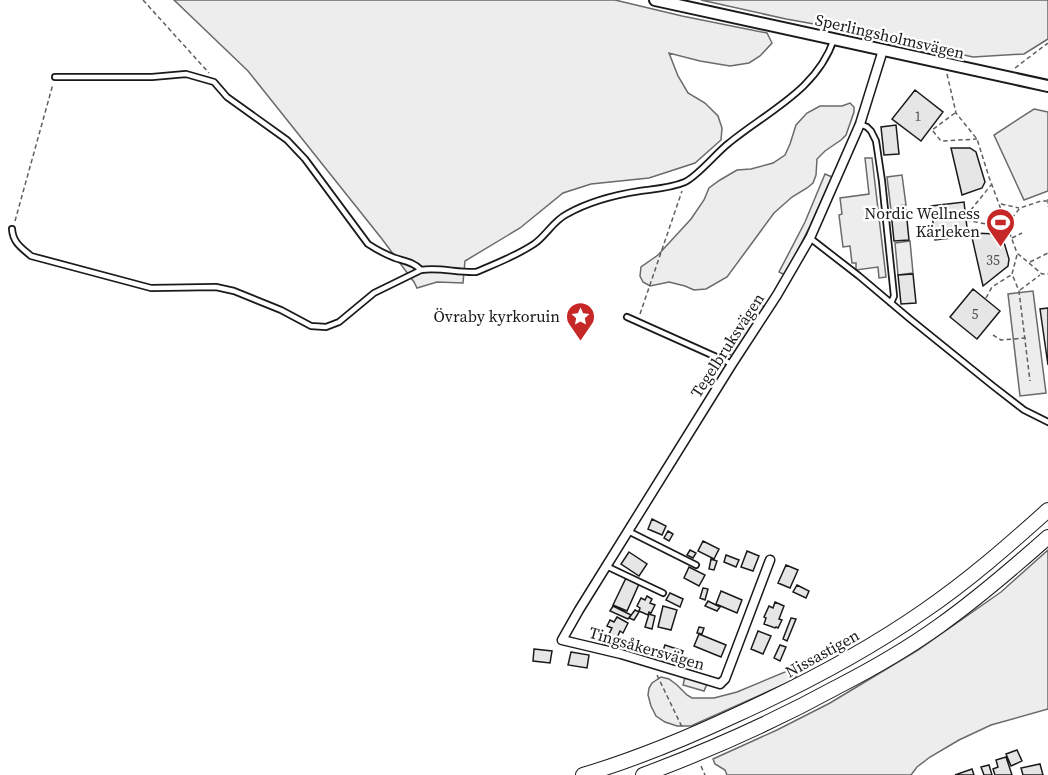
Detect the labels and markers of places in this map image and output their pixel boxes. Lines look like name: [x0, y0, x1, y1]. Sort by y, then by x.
place label: Nordic Wellness Kärleken: [865, 202, 980, 242]
sports icon: Nordic Wellness Kärleken: [985, 206, 1017, 248]
place icon: Övraby kyrkoruin: [565, 300, 597, 342]
place label: Övraby kyrkoruin: [434, 305, 560, 327]

